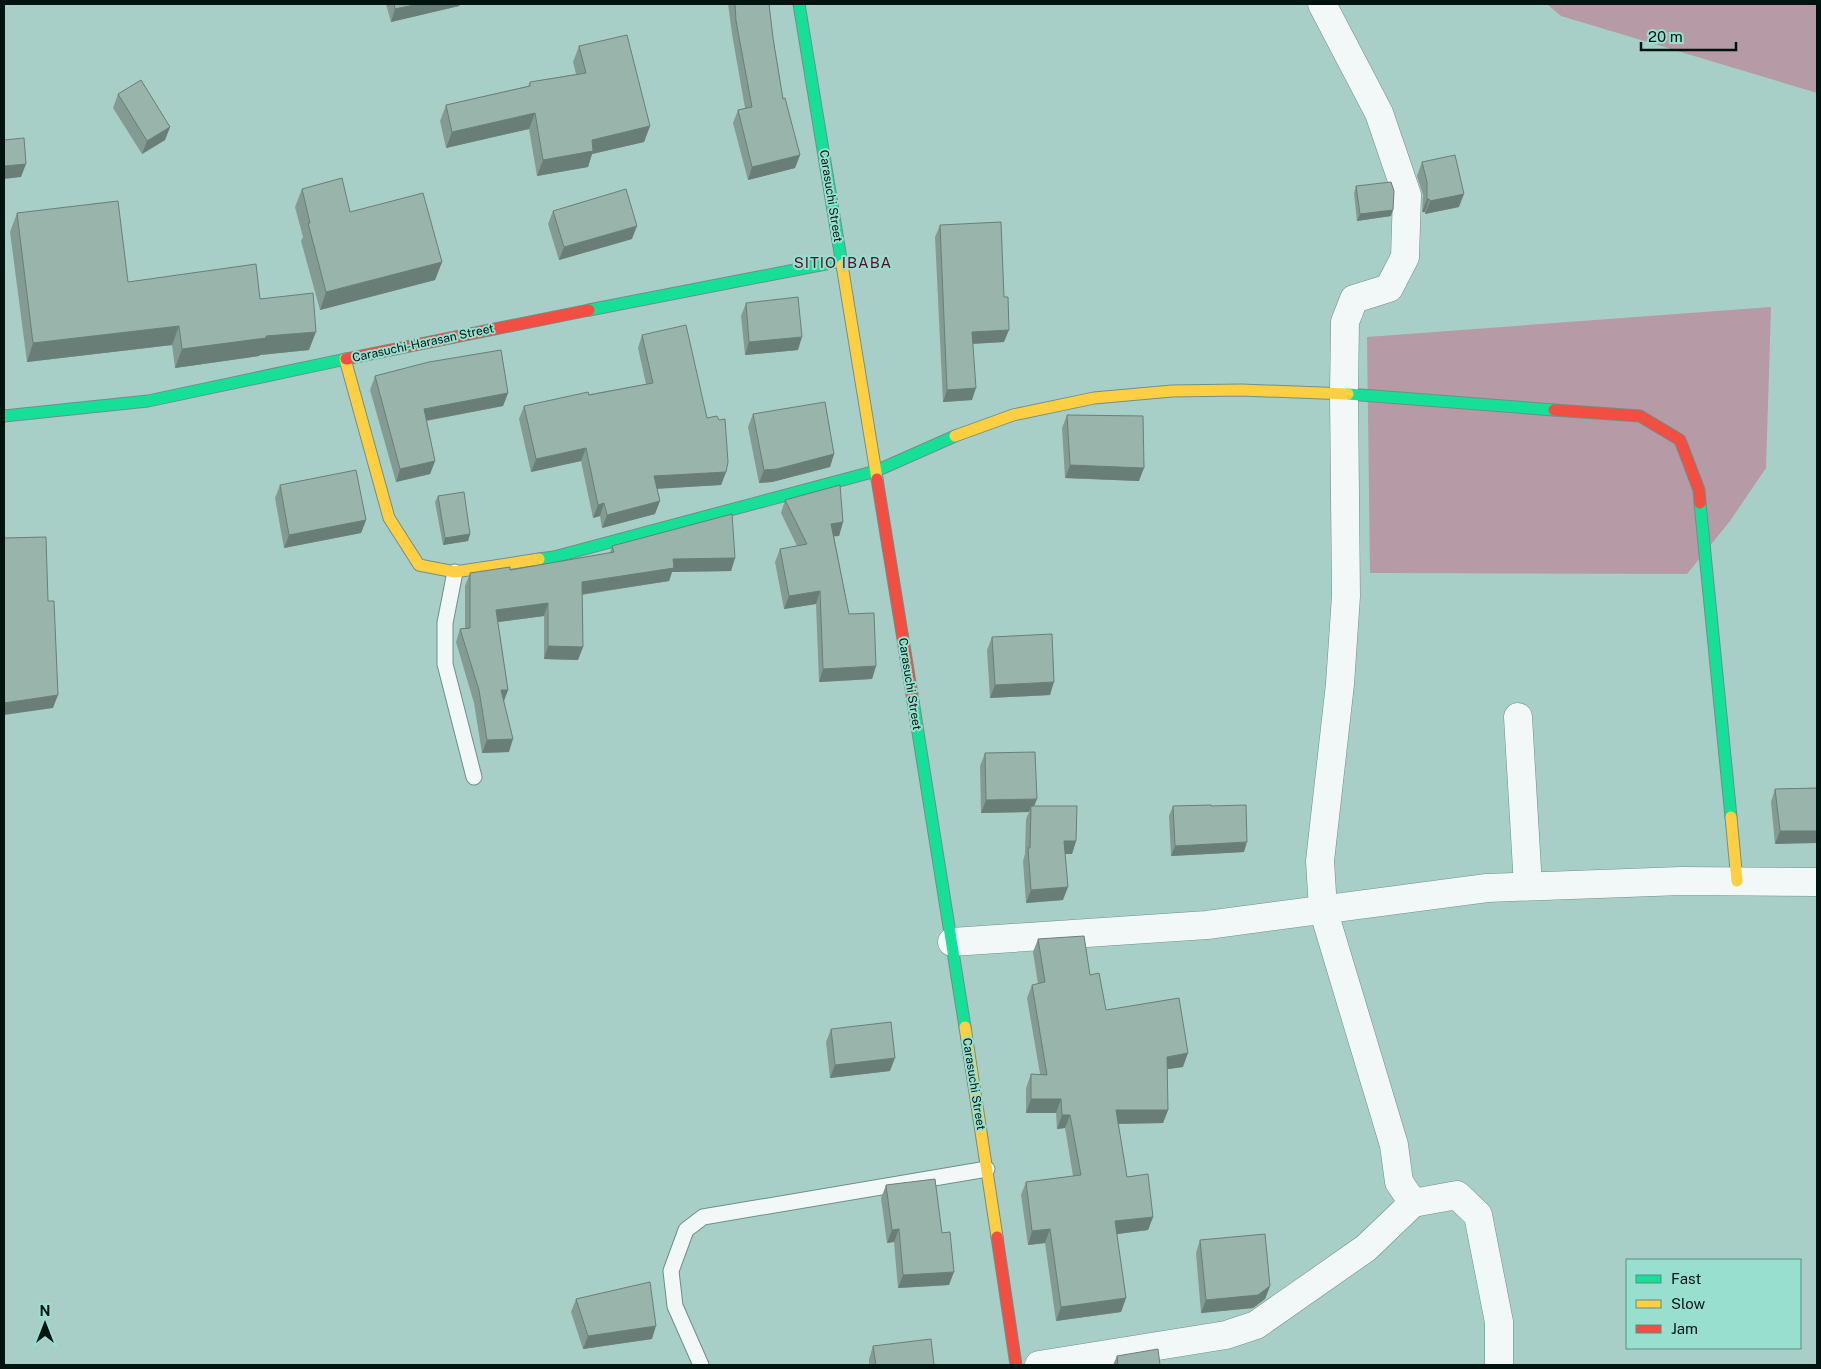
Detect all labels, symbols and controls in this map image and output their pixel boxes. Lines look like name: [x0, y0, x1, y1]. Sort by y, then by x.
scale bar: [1641, 20, 1736, 52]
text: 20 m: [1648, 28, 1683, 45]
street label: Carasuchi Street: [817, 149, 845, 243]
district label: SITIO IBABA: [794, 254, 892, 271]
street label: Carasuchi-Harasan Street: [351, 321, 495, 365]
street label: Carasuchi Street: [896, 637, 924, 731]
street label: Carasuchi Street: [960, 1037, 988, 1131]
legend: [1626, 1259, 1801, 1349]
text: Fast: [1671, 1270, 1701, 1287]
text: Slow: [1671, 1295, 1706, 1312]
north arrow: [20, 1299, 70, 1349]
text: N: [40, 1303, 50, 1319]
text: Jam: [1671, 1320, 1698, 1337]

